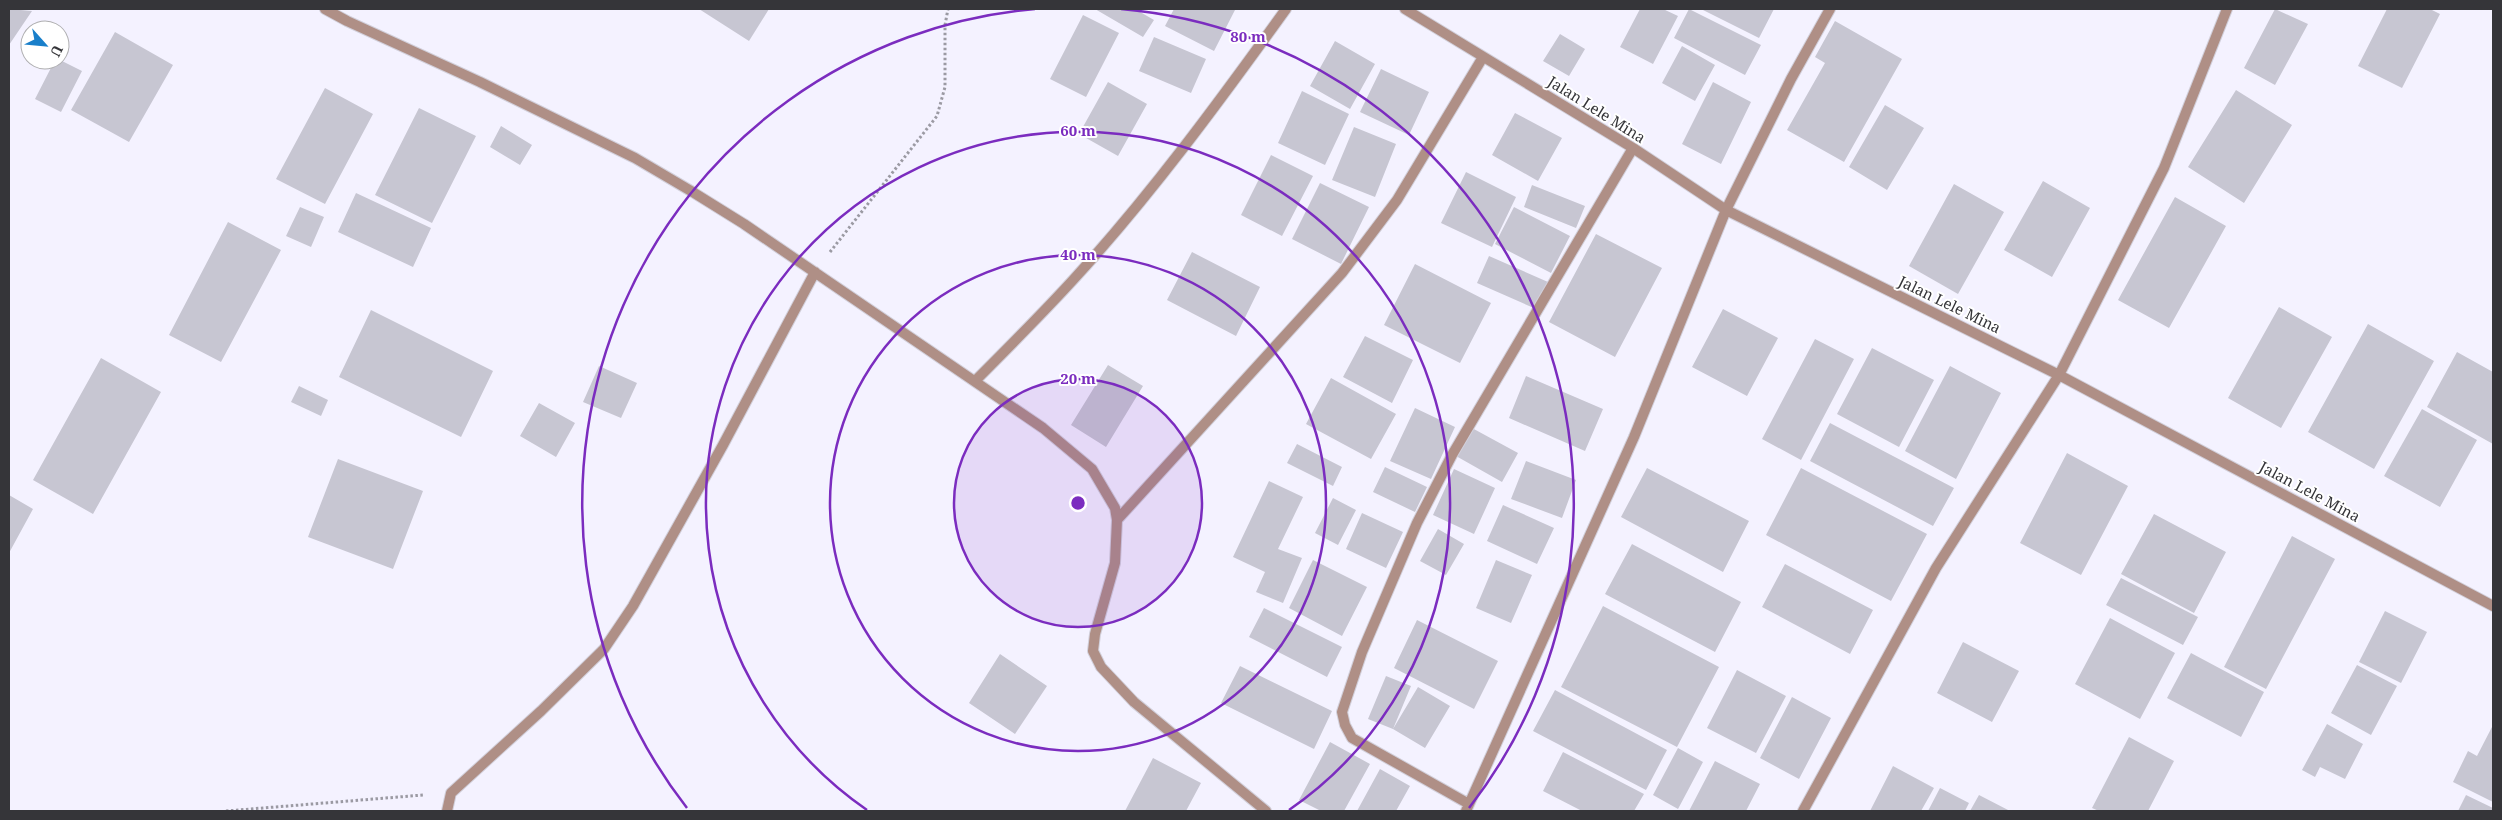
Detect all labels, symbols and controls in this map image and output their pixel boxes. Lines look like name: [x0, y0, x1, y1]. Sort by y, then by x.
north arrow: [20, 20, 70, 70]
text: 80 m: [1230, 26, 1266, 46]
text: U: [46, 42, 68, 61]
street label: Jalan Lele Mina: [1544, 70, 1650, 147]
text: 60 m: [1060, 120, 1096, 140]
text: 40 m: [1060, 244, 1096, 264]
street label: Jalan Lele Mina: [1895, 270, 2004, 337]
text: 20 m: [1060, 368, 1096, 388]
street label: Jalan Lele Mina: [2255, 456, 2364, 526]
centre of rings: [1069, 494, 1087, 512]

